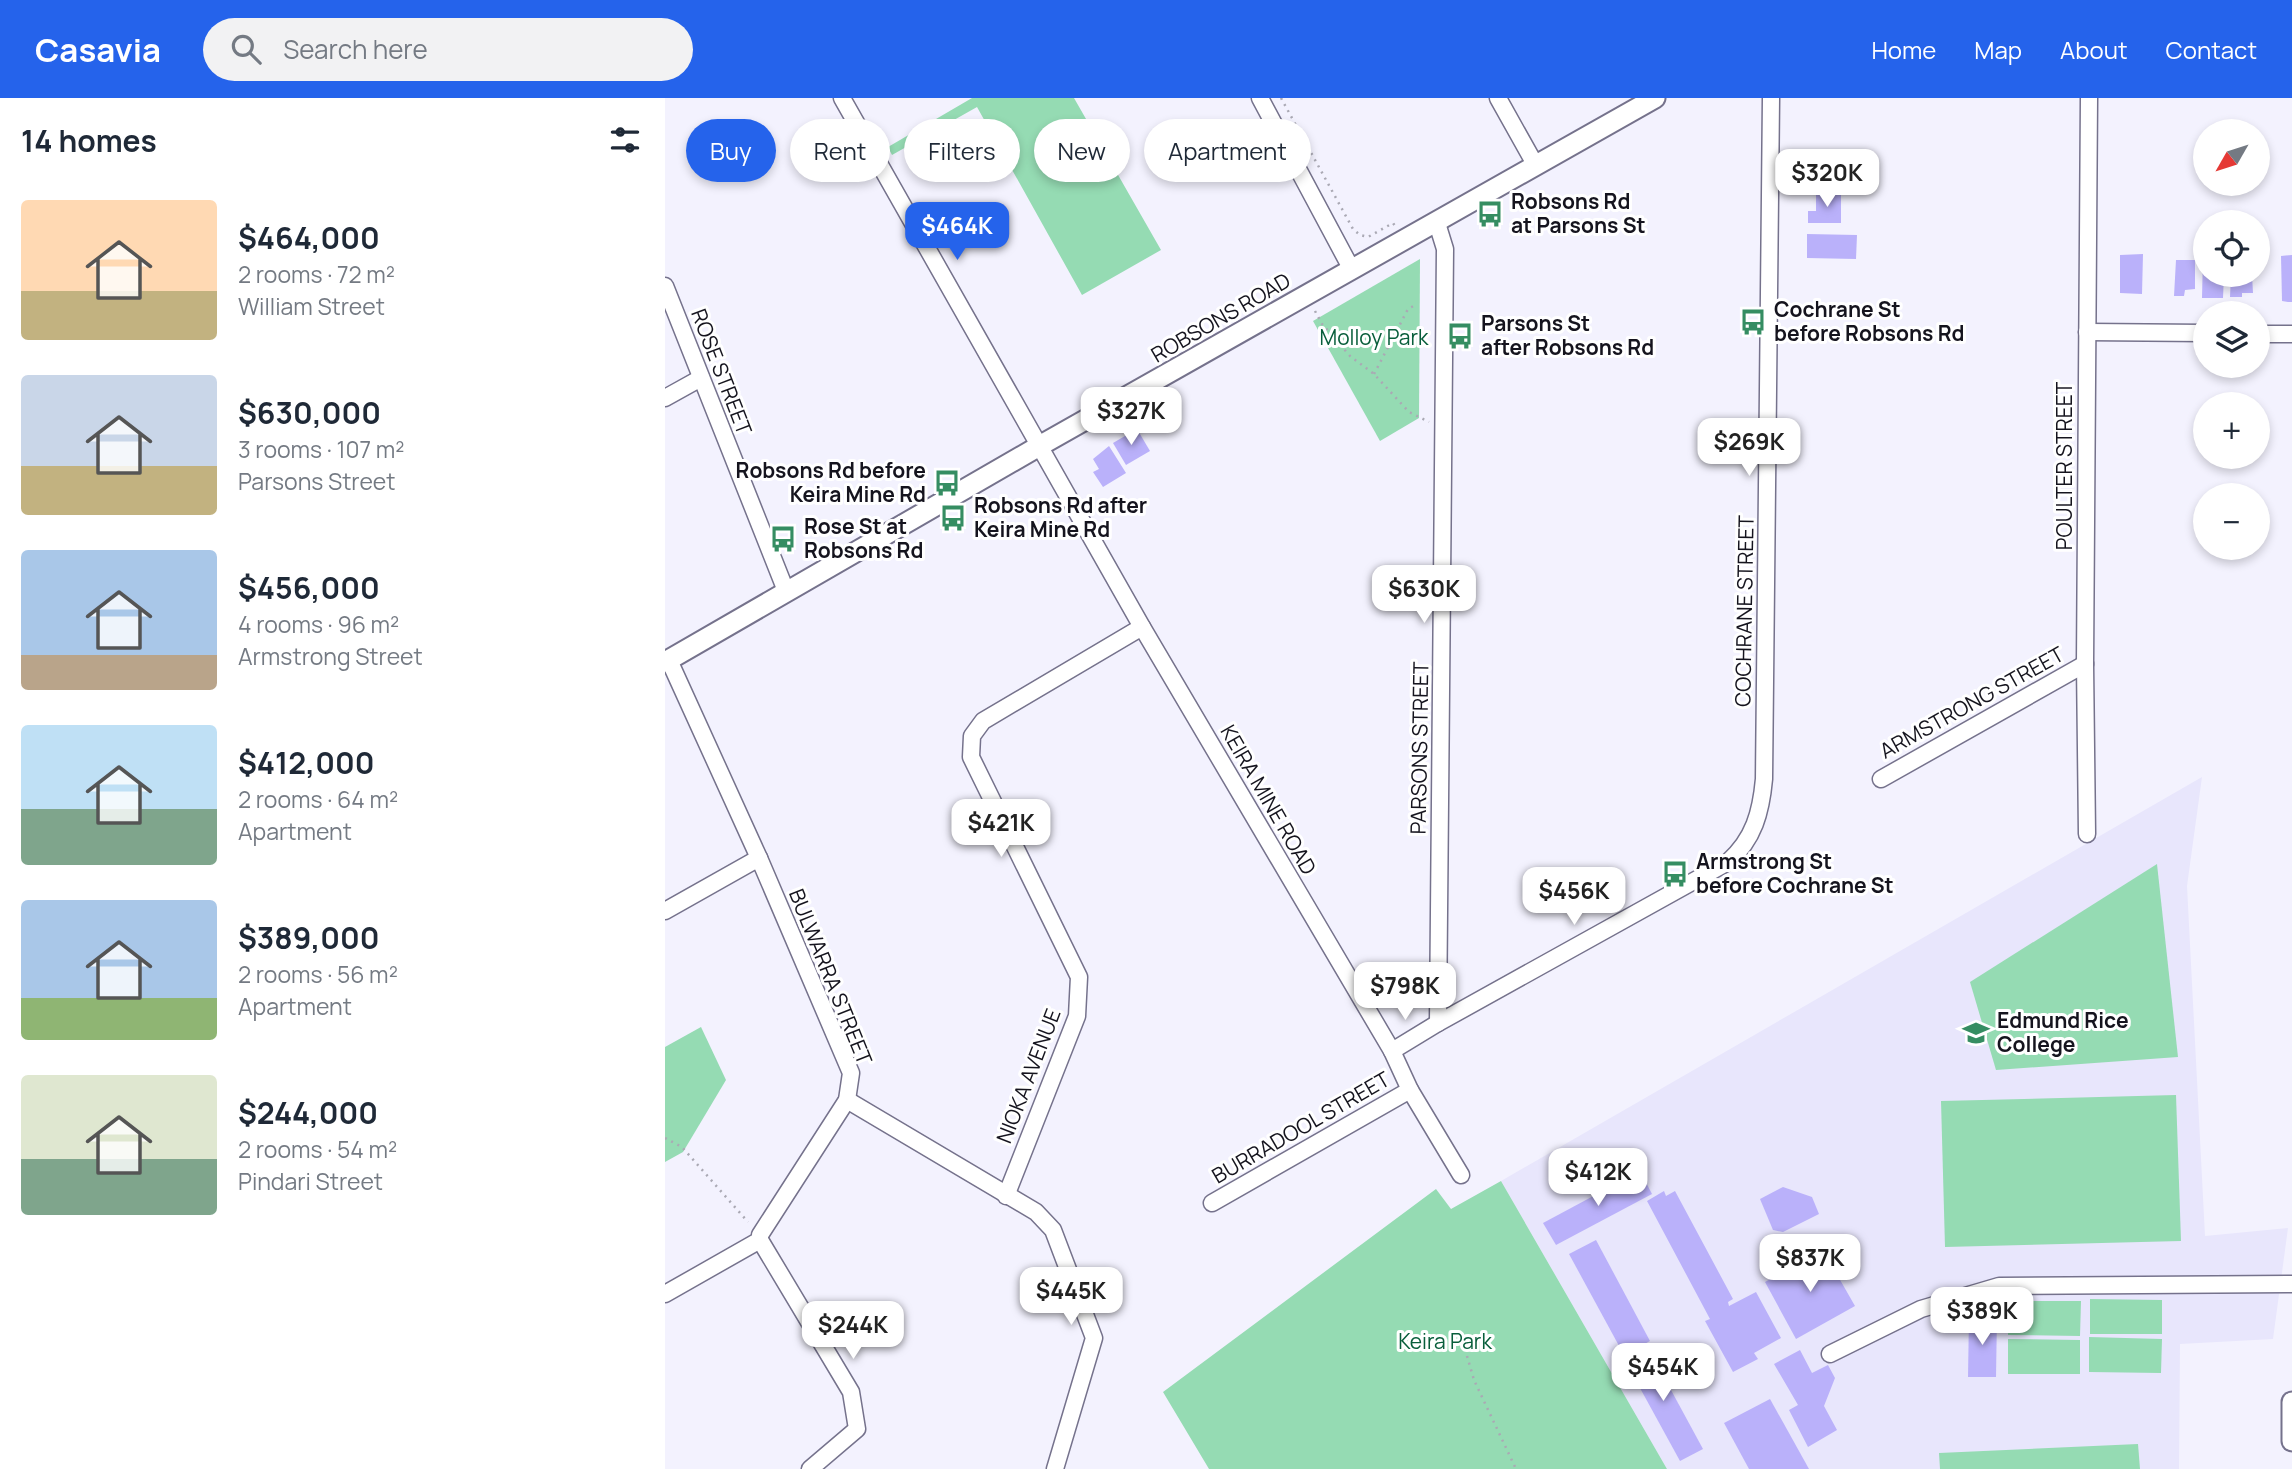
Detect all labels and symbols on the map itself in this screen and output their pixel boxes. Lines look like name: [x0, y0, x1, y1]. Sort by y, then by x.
north arrow: [2193, 119, 2270, 196]
pin: $320K: [1778, 150, 1876, 209]
place label: Robsons Rd at Parsons St: [1511, 187, 1646, 239]
bus stop icon: Robsons Rd at Parsons St: [1475, 199, 1505, 229]
pin: $464K: [908, 202, 1006, 262]
street label: ROBSONS ROAD: [1146, 266, 1295, 368]
place label: Cochrane St before Robsons Rd: [1774, 295, 1964, 347]
street label: ROSE STREET: [685, 305, 759, 439]
bus stop icon: Cochrane St before Robsons Rd: [1738, 307, 1768, 337]
place label: Parsons St after Robsons Rd: [1481, 309, 1654, 361]
bus stop icon: Parsons St after Robsons Rd: [1445, 321, 1475, 351]
park label: Molloy Park: [1319, 323, 1429, 351]
street label: POULTER STREET: [2050, 381, 2078, 550]
pin: $327K: [1082, 388, 1180, 447]
pin: $269K: [1700, 418, 1798, 478]
place label: Robsons Rd before Keira Mine Rd: [736, 456, 926, 508]
bus stop icon: Robsons Rd before Keira Mine Rd: [932, 468, 962, 498]
place label: Robsons Rd after Keira Mine Rd: [974, 491, 1147, 543]
bus stop icon: Robsons Rd after Keira Mine Rd: [938, 503, 968, 533]
place label: Rose St at Robsons Rd: [804, 512, 923, 564]
street label: COCHRANE STREET: [1728, 514, 1760, 707]
bus stop icon: Rose St at Robsons Rd: [768, 524, 798, 554]
pin: $630K: [1375, 566, 1473, 625]
street label: ARMSTRONG STREET: [1874, 640, 2069, 764]
street label: PARSONS STREET: [1403, 661, 1435, 835]
street label: KEIRA MINE ROAD: [1215, 719, 1323, 880]
pin: $421K: [952, 800, 1050, 859]
place label: Armstrong St before Cochrane St: [1696, 847, 1894, 899]
bus stop icon: Armstrong St before Cochrane St: [1660, 859, 1690, 889]
pin: $456K: [1525, 868, 1623, 927]
street label: BULWARRA STREET: [783, 885, 879, 1069]
pin: $798K: [1356, 962, 1454, 1022]
street label: NIOKA AVENUE: [990, 1004, 1067, 1147]
place label: Edmund Rice College: [1997, 1006, 2129, 1058]
school or university icon: Edmund Rice College: [1961, 1018, 1991, 1048]
street label: BURRADOOL STREET: [1206, 1065, 1395, 1189]
pin: $412K: [1549, 1148, 1647, 1208]
pin: $837K: [1761, 1234, 1859, 1294]
pin: $445K: [1022, 1268, 1120, 1327]
pin: $389K: [1933, 1288, 2031, 1347]
pin: $244K: [804, 1302, 902, 1361]
park label: Keira Park: [1398, 1327, 1492, 1355]
pin: $454K: [1614, 1344, 1712, 1403]

